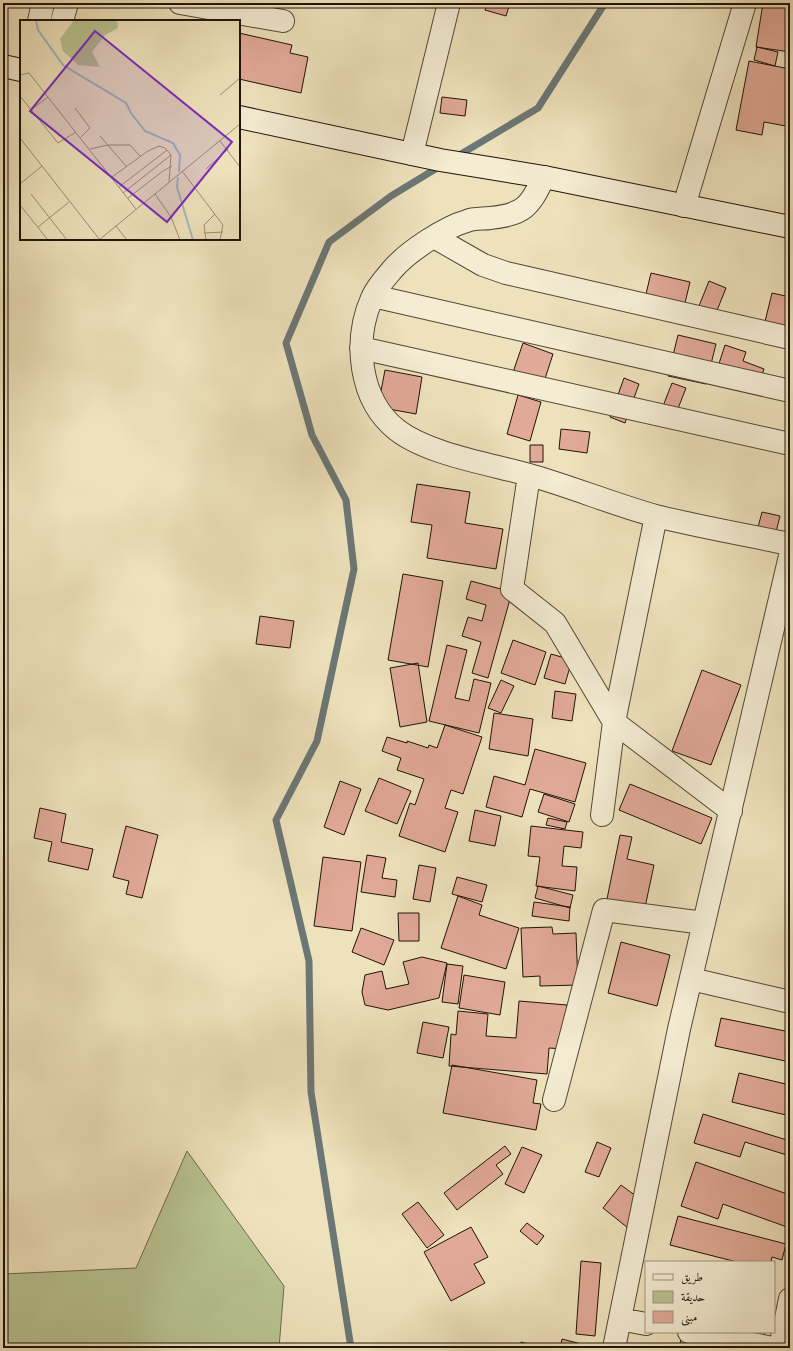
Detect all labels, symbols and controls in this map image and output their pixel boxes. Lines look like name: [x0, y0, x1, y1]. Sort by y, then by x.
inset map: [20, 20, 240, 240]
legend: [645, 1261, 775, 1333]
text: طريق: [681, 1270, 703, 1285]
text: حديقة: [681, 1290, 705, 1305]
text: مبنى: [681, 1310, 697, 1326]

